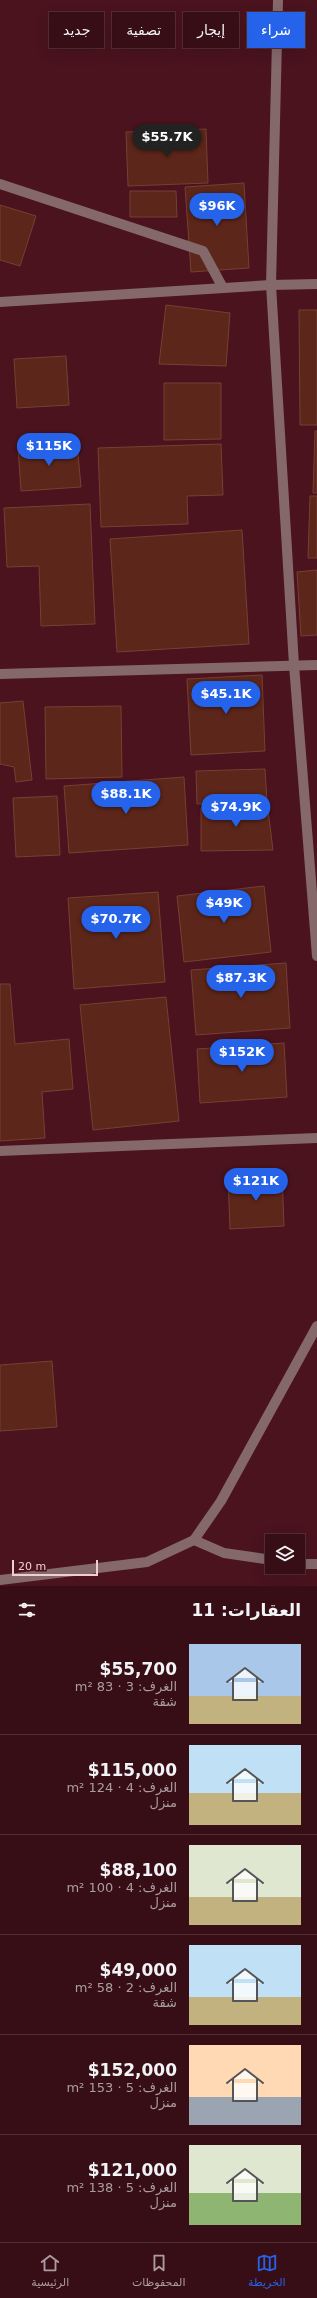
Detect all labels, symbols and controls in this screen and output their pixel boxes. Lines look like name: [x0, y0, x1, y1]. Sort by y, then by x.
chip: جديد: [49, 12, 104, 48]
chip: تصفية: [112, 12, 175, 48]
chip: إيجار: [183, 12, 239, 48]
chip: شراء: [247, 12, 305, 48]
pin: $55.7K: [134, 124, 200, 158]
text: $55.7K: [141, 129, 193, 144]
pin: $96K: [193, 193, 241, 227]
text: $96K: [198, 198, 236, 213]
pin: $115K: [21, 433, 77, 467]
text: $115K: [26, 438, 72, 453]
pin: $45.1K: [193, 681, 259, 715]
text: $45.1K: [200, 686, 252, 701]
pin: $88.1K: [93, 781, 159, 815]
text: $88.1K: [100, 786, 152, 801]
pin: $74.9K: [203, 794, 269, 828]
text: $74.9K: [210, 799, 262, 814]
pin: $49K: [200, 890, 248, 924]
text: $49K: [205, 895, 243, 910]
pin: $70.7K: [83, 906, 149, 940]
text: $70.7K: [90, 911, 142, 926]
pin: $87.3K: [208, 965, 274, 999]
text: $87.3K: [215, 970, 267, 985]
pin: $152K: [214, 1039, 270, 1073]
text: $152K: [219, 1044, 265, 1059]
pin: $121K: [228, 1168, 284, 1202]
text: $121K: [233, 1173, 279, 1188]
map controls: [265, 1534, 305, 1574]
button: layers: [265, 1534, 305, 1574]
scale bar: [12, 1558, 98, 1577]
text: 20 m: [18, 1560, 46, 1573]
icon: filters: [16, 1599, 38, 1621]
text: العقارات: 11: [191, 1600, 301, 1620]
text: $55,700: [100, 1659, 177, 1679]
icon: home: [221, 1660, 269, 1708]
text: الغرف: 3 · 83 m²: [75, 1679, 177, 1694]
text: شقة: [153, 1694, 177, 1709]
text: $115,000: [88, 1760, 177, 1780]
icon: home: [221, 1761, 269, 1809]
text: الغرف: 4 · 124 m²: [66, 1780, 177, 1795]
text: منزل: [149, 1795, 177, 1810]
text: $88,100: [100, 1860, 177, 1880]
icon: home: [221, 1861, 269, 1909]
text: الغرف: 4 · 100 m²: [66, 1880, 177, 1895]
text: منزل: [149, 1895, 177, 1910]
text: $49,000: [100, 1960, 177, 1980]
icon: home: [221, 1961, 269, 2009]
text: الغرف: 2 · 58 m²: [75, 1980, 177, 1995]
text: شقة: [153, 1995, 177, 2010]
text: $152,000: [88, 2060, 177, 2080]
icon: home: [221, 2061, 269, 2109]
text: الغرف: 5 · 153 m²: [66, 2080, 177, 2095]
text: منزل: [149, 2095, 177, 2110]
text: $121,000: [88, 2160, 177, 2180]
icon: home: [221, 2161, 269, 2209]
text: الغرف: 5 · 138 m²: [66, 2180, 177, 2195]
text: منزل: [149, 2195, 177, 2210]
tab: الرئيسية: [31, 2252, 69, 2289]
tab: المحفوظات: [132, 2252, 185, 2289]
tab: الخريطة: [248, 2252, 286, 2289]

